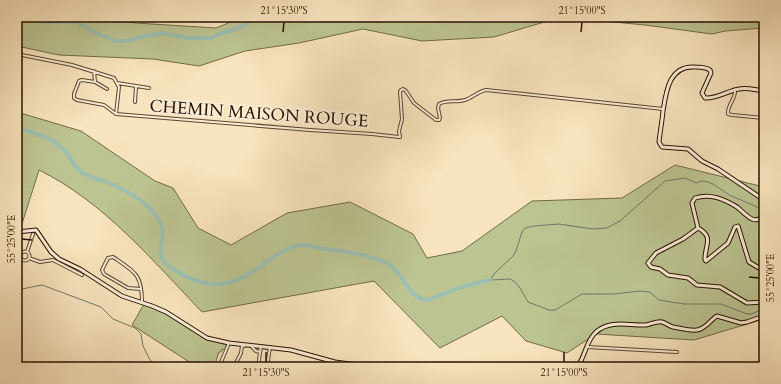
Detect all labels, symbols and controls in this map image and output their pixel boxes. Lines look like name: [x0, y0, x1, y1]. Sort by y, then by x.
text: 21°15'30"S: [260, 4, 308, 18]
text: 21°15'00"S: [558, 4, 606, 18]
street label: CHEMIN MAISON ROUGE: [149, 94, 369, 133]
text: 55°25'00"E: [5, 215, 19, 263]
text: 55°25'00"E: [764, 254, 778, 302]
text: 21°15'30"S: [242, 366, 290, 380]
text: 21°15'00"S: [540, 366, 588, 380]

